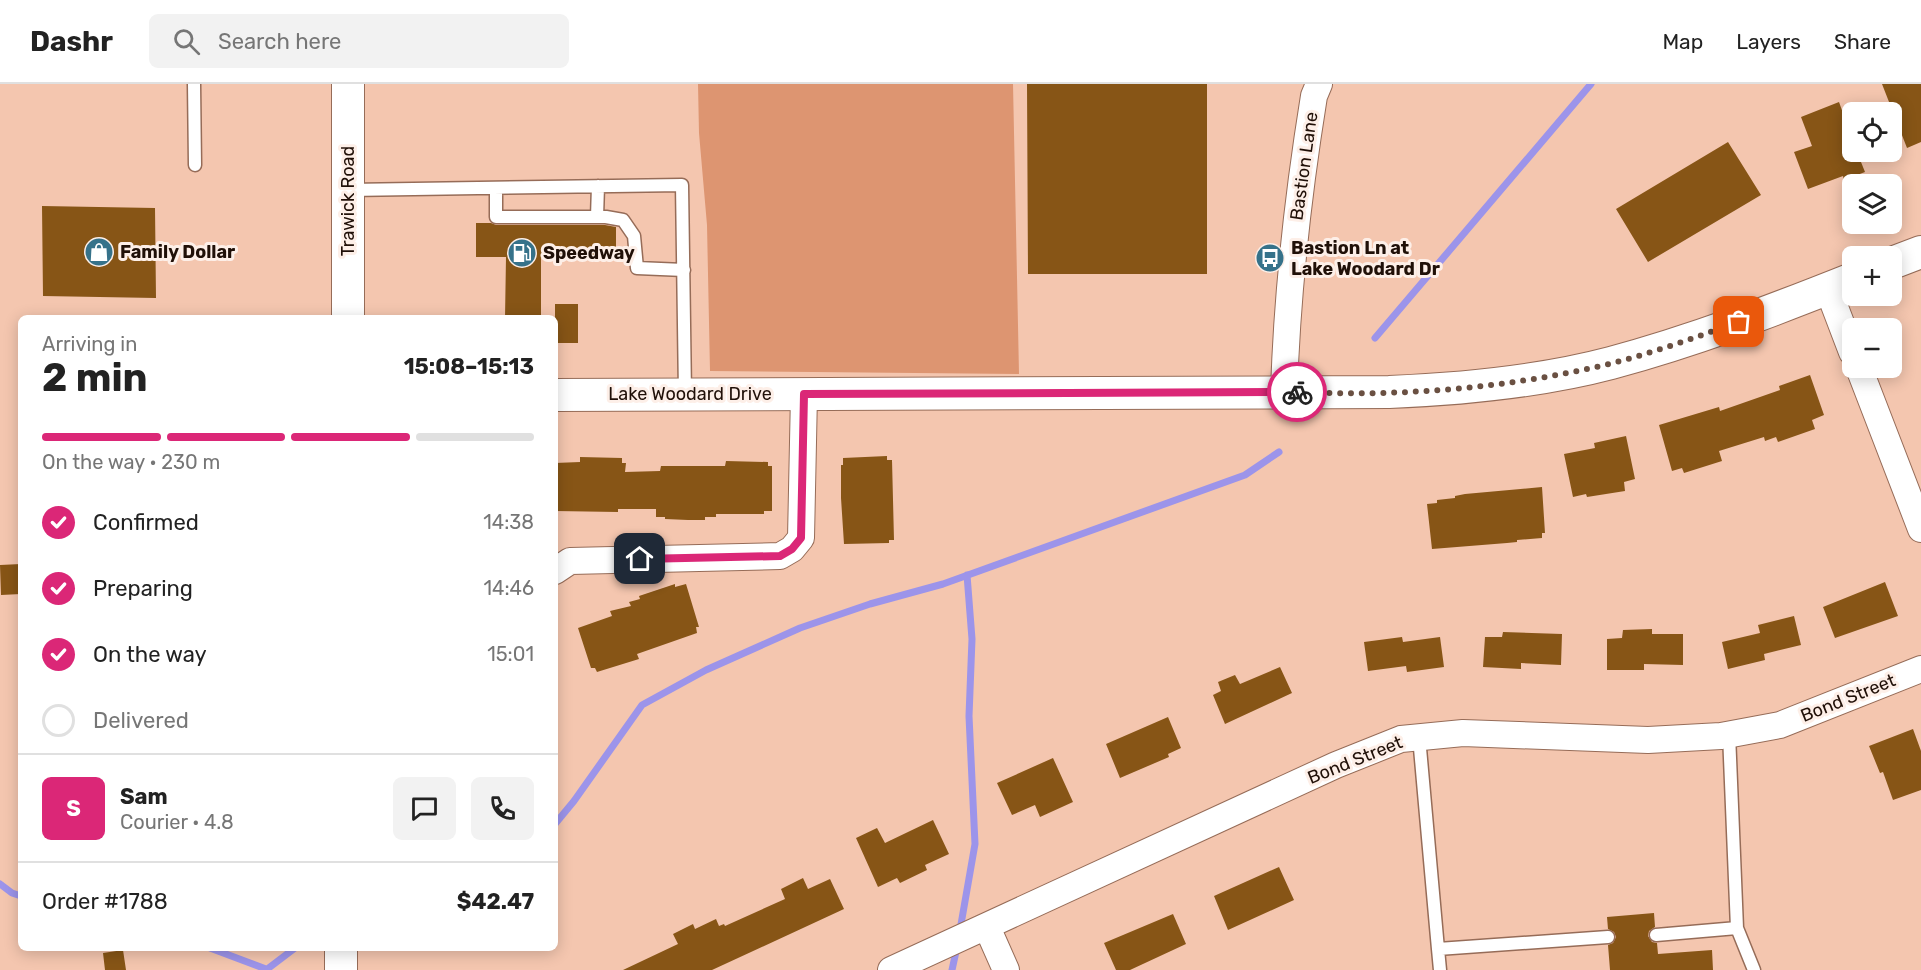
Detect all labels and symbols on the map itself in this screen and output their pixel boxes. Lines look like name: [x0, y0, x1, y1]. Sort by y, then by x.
street label: Bastion Lane: [1286, 110, 1322, 222]
street label: Trawick Road: [337, 146, 359, 256]
shop icon: Family Dollar: [83, 236, 115, 268]
fuel station icon: Speedway: [506, 237, 538, 269]
place label: Bastion Ln at Lake Woodard Dr: [1291, 237, 1440, 280]
place label: Family Dollar: [120, 241, 235, 263]
place label: Speedway: [543, 242, 635, 264]
bus stop icon: Bastion Ln at Lake Woodard Dr: [1254, 242, 1286, 274]
pin: [1713, 296, 1764, 347]
courier: [1267, 362, 1327, 422]
street label: Lake Woodard Drive: [608, 383, 772, 405]
pin: [614, 533, 665, 584]
street label: Bond Street: [1797, 669, 1899, 727]
street label: Bond Street: [1304, 731, 1406, 789]

